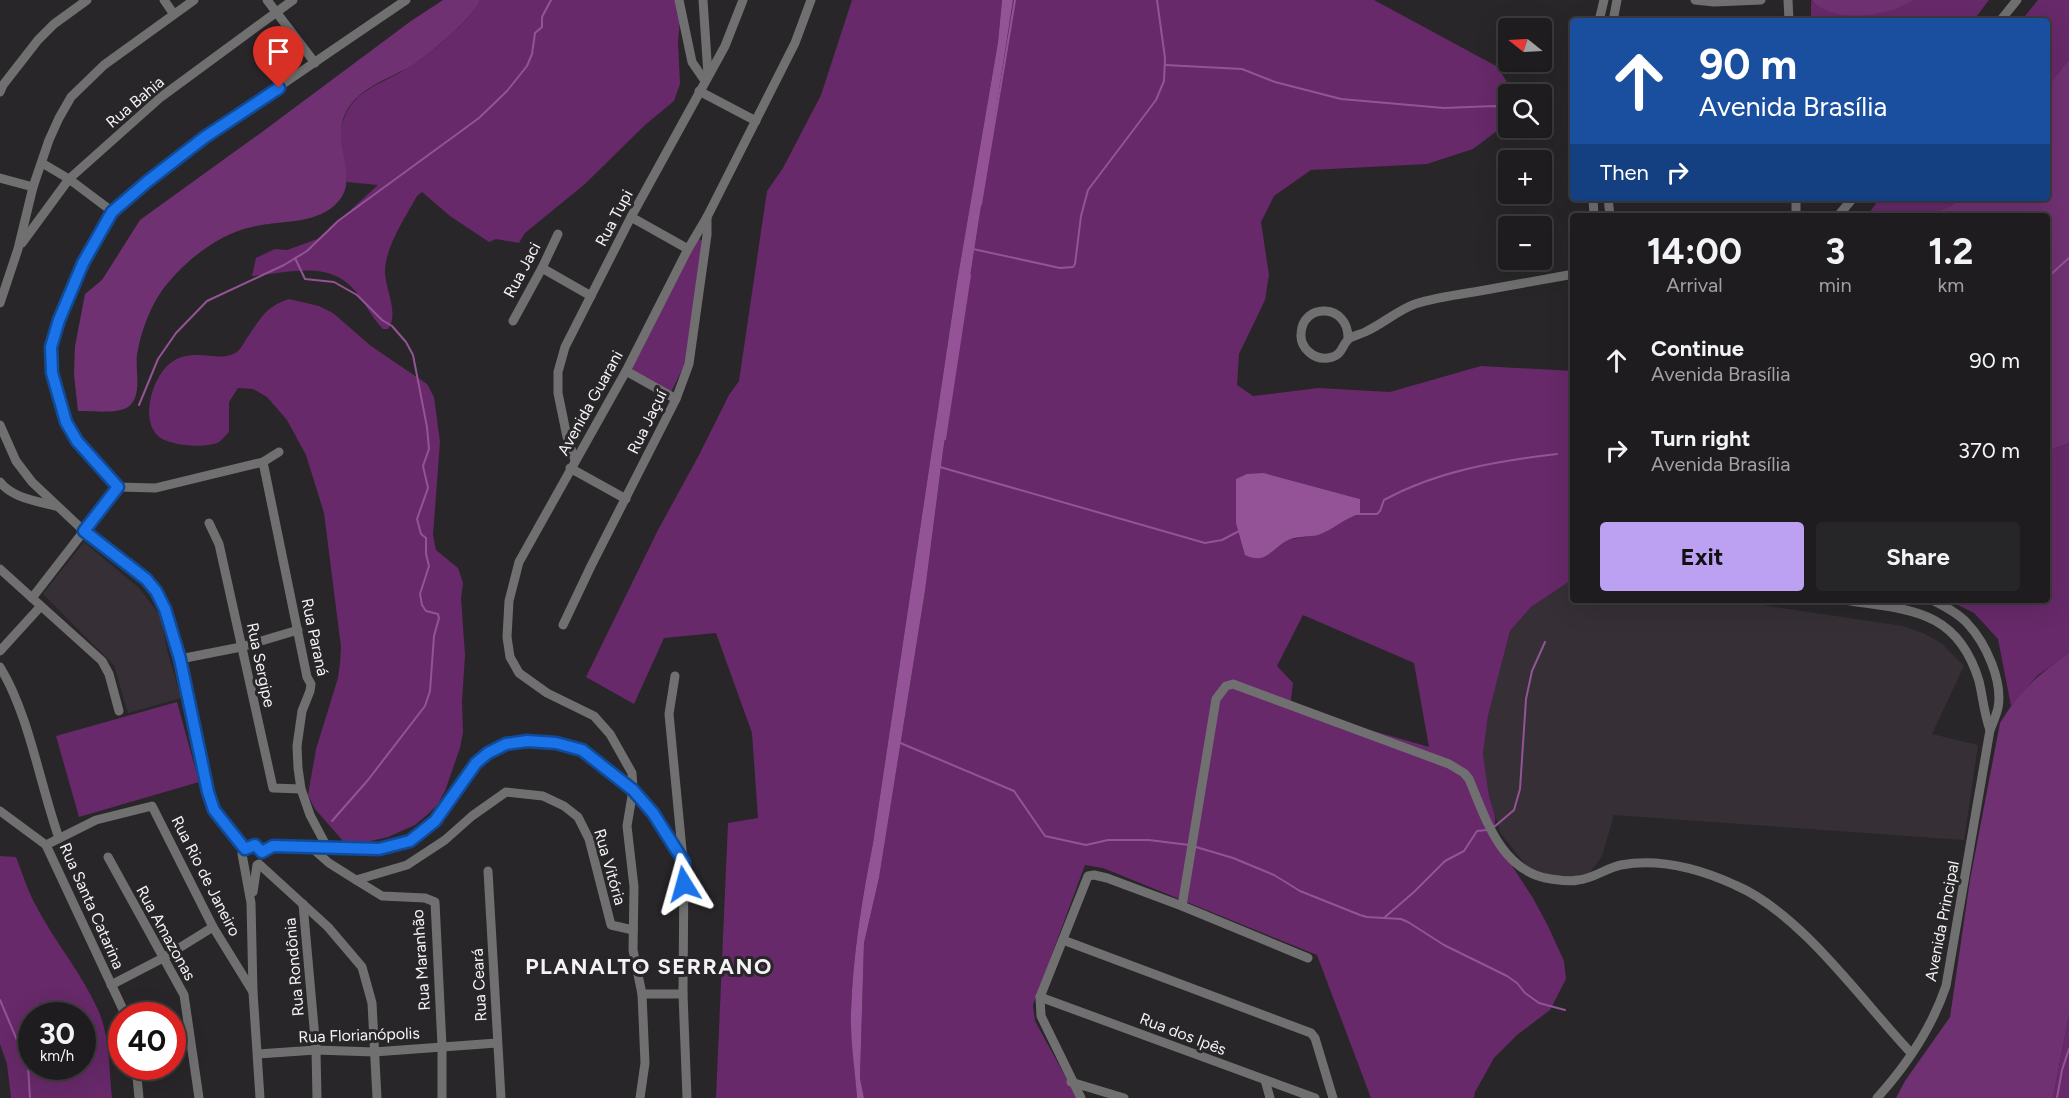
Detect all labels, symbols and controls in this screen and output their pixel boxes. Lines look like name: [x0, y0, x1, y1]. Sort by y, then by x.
north arrow: [1498, 18, 1552, 72]
map controls: [1498, 18, 1552, 270]
pin: [253, 26, 304, 88]
icon: arrive: [262, 35, 295, 68]
text: 90 m: [1699, 39, 1797, 90]
icon: ahead: [1600, 42, 1678, 120]
street label: Rua Bahia: [102, 72, 168, 132]
button: search: [1498, 84, 1552, 138]
text: Avenida Brasília: [1699, 90, 1887, 123]
button: +: [1498, 150, 1552, 204]
icon: right: [1661, 156, 1694, 189]
text: Then: [1600, 159, 1649, 186]
street label: Rua Tupi: [591, 186, 637, 250]
button: −: [1498, 216, 1552, 270]
text: 14:00: [1647, 230, 1742, 273]
text: 3: [1825, 230, 1845, 273]
text: 1.2: [1928, 230, 1973, 273]
street label: Rua Jaci: [500, 239, 544, 301]
text: Arrival: [1666, 273, 1723, 297]
text: min: [1819, 273, 1852, 297]
text: km: [1937, 273, 1964, 297]
text: Continue: [1651, 335, 1744, 362]
icon: ahead: [1600, 344, 1633, 377]
street label: Avenida Guarani: [553, 347, 627, 459]
text: 90 m: [1969, 347, 2020, 374]
text: Avenida Brasília: [1651, 362, 1790, 386]
street label: Rua Jaçuí: [623, 386, 671, 457]
text: Turn right: [1651, 425, 1750, 452]
icon: right: [1600, 434, 1633, 467]
text: 370 m: [1958, 437, 2020, 464]
text: Avenida Brasília: [1651, 452, 1790, 476]
button: Exit: [1600, 522, 1804, 591]
button: Share: [1816, 522, 2020, 591]
street label: Rua Paraná: [297, 596, 333, 678]
street label: Rua Sergipe: [243, 621, 279, 709]
street label: Rua Rio de Janeiro: [167, 813, 245, 939]
street label: Rua Vitória: [590, 827, 630, 907]
street label: Rua Santa Catarina: [56, 840, 128, 972]
position arrow: [652, 852, 716, 916]
street label: Avenida Principal: [1921, 859, 1963, 983]
street label: Rua Amazonas: [132, 882, 200, 984]
street label: Rua Maranhão: [408, 909, 434, 1011]
street label: Rua Rondônia: [280, 917, 308, 1017]
street label: Rua Ceará: [468, 948, 490, 1022]
district label: PLANALTO SERRANO: [525, 953, 773, 980]
speed limit sign: 40: [108, 1002, 186, 1080]
street label: Rua dos Ipês: [1137, 1009, 1229, 1059]
text: 30: [39, 1015, 75, 1052]
street label: Rua Florianópolis: [298, 1023, 420, 1047]
text: km/h: [40, 1047, 74, 1065]

